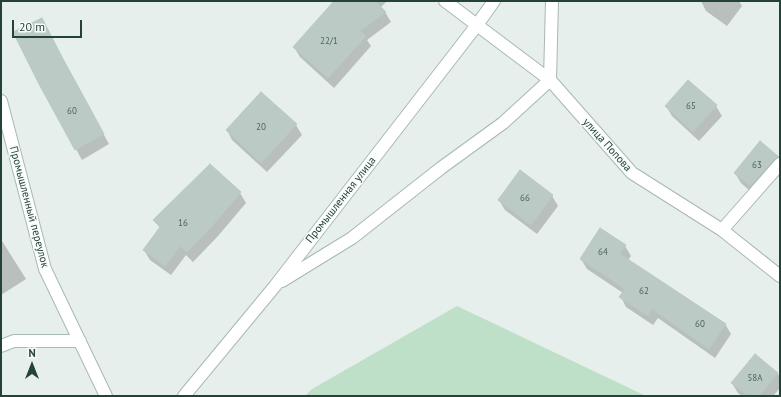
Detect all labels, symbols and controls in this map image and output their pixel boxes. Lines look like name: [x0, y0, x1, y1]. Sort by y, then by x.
scale bar: [14, 12, 84, 38]
text: 20 m: [19, 19, 45, 34]
house number: 22/1: [320, 36, 338, 46]
house number: 65: [686, 101, 696, 111]
house number: 60: [67, 106, 77, 116]
street label: улица Попова: [580, 116, 634, 174]
house number: 20: [256, 122, 266, 132]
street label: Промышленный переулок: [6, 145, 52, 269]
street label: Промышленная улица: [303, 154, 379, 246]
house number: 63: [752, 160, 762, 170]
house number: 66: [520, 193, 530, 203]
house number: 16: [178, 218, 188, 228]
house number: 64: [598, 247, 608, 257]
house number: 62: [639, 286, 649, 296]
house number: 60: [695, 319, 705, 329]
north arrow: [12, 345, 52, 385]
text: N: [28, 346, 36, 360]
house number: 58А: [747, 373, 763, 383]

